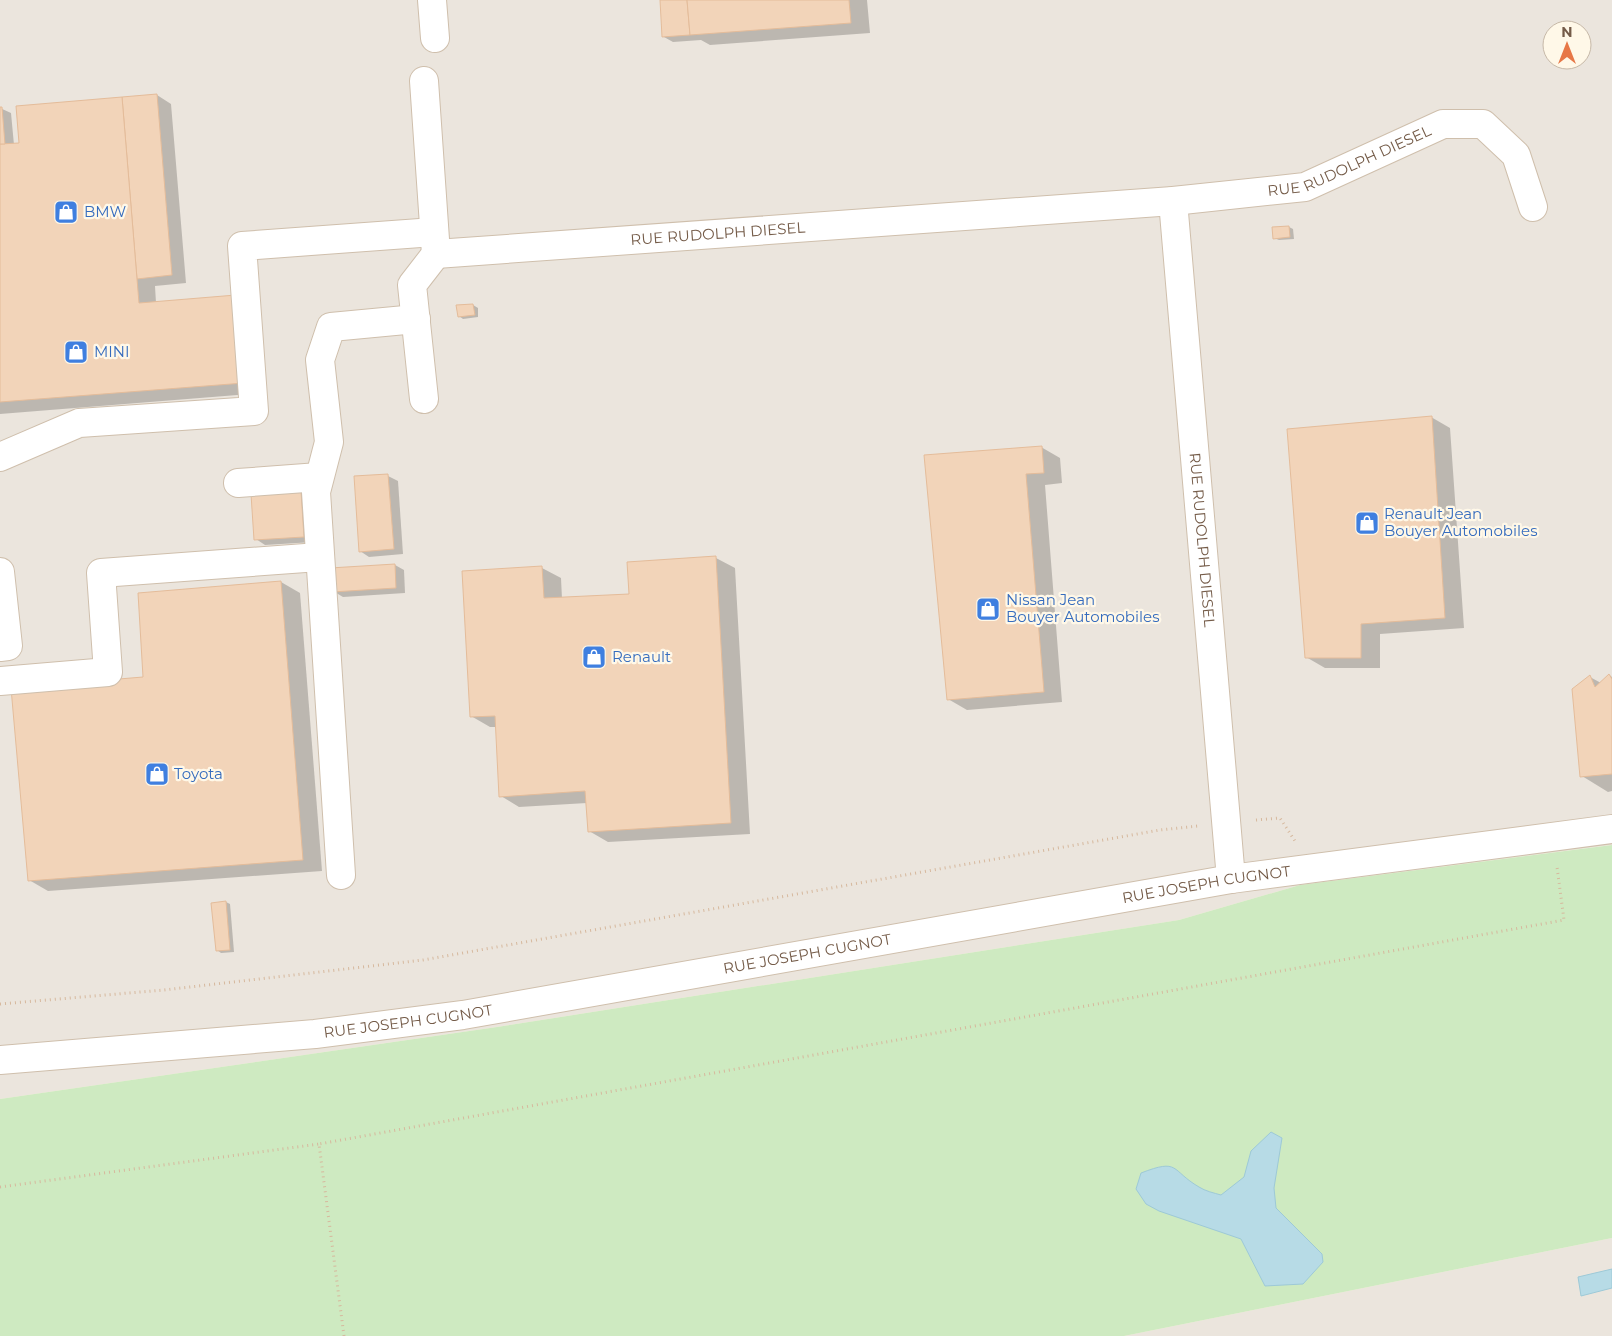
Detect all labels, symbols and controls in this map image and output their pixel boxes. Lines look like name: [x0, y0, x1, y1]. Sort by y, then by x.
north arrow: [1542, 20, 1592, 70]
text: N: [1561, 23, 1573, 41]
street label: RUE RUDOLPH DIESEL: [1267, 121, 1434, 200]
shop icon: BMW: [53, 199, 79, 225]
place label: BMW: [84, 202, 126, 221]
street label: RUE RUDOLPH DIESEL: [630, 217, 806, 249]
shop icon: MINI: [63, 339, 89, 365]
place label: MINI: [94, 342, 130, 361]
street label: RUE RUDOLPH DIESEL: [1186, 452, 1219, 628]
place label: Renault Jean Bouyer Automobiles: [1384, 504, 1537, 540]
shop icon: Renault Jean Bouyer Automobiles: [1354, 510, 1380, 536]
place label: Nissan Jean Bouyer Automobiles: [1006, 590, 1159, 626]
shop icon: Nissan Jean Bouyer Automobiles: [975, 596, 1001, 622]
shop icon: Renault: [581, 644, 607, 670]
place label: Renault: [612, 647, 671, 666]
shop icon: Toyota: [144, 761, 170, 787]
place label: Toyota: [174, 764, 223, 783]
street label: RUE JOSEPH CUGNOT: [1121, 861, 1292, 907]
street label: RUE JOSEPH CUGNOT: [722, 929, 893, 978]
street label: RUE JOSEPH CUGNOT: [322, 1000, 494, 1042]

